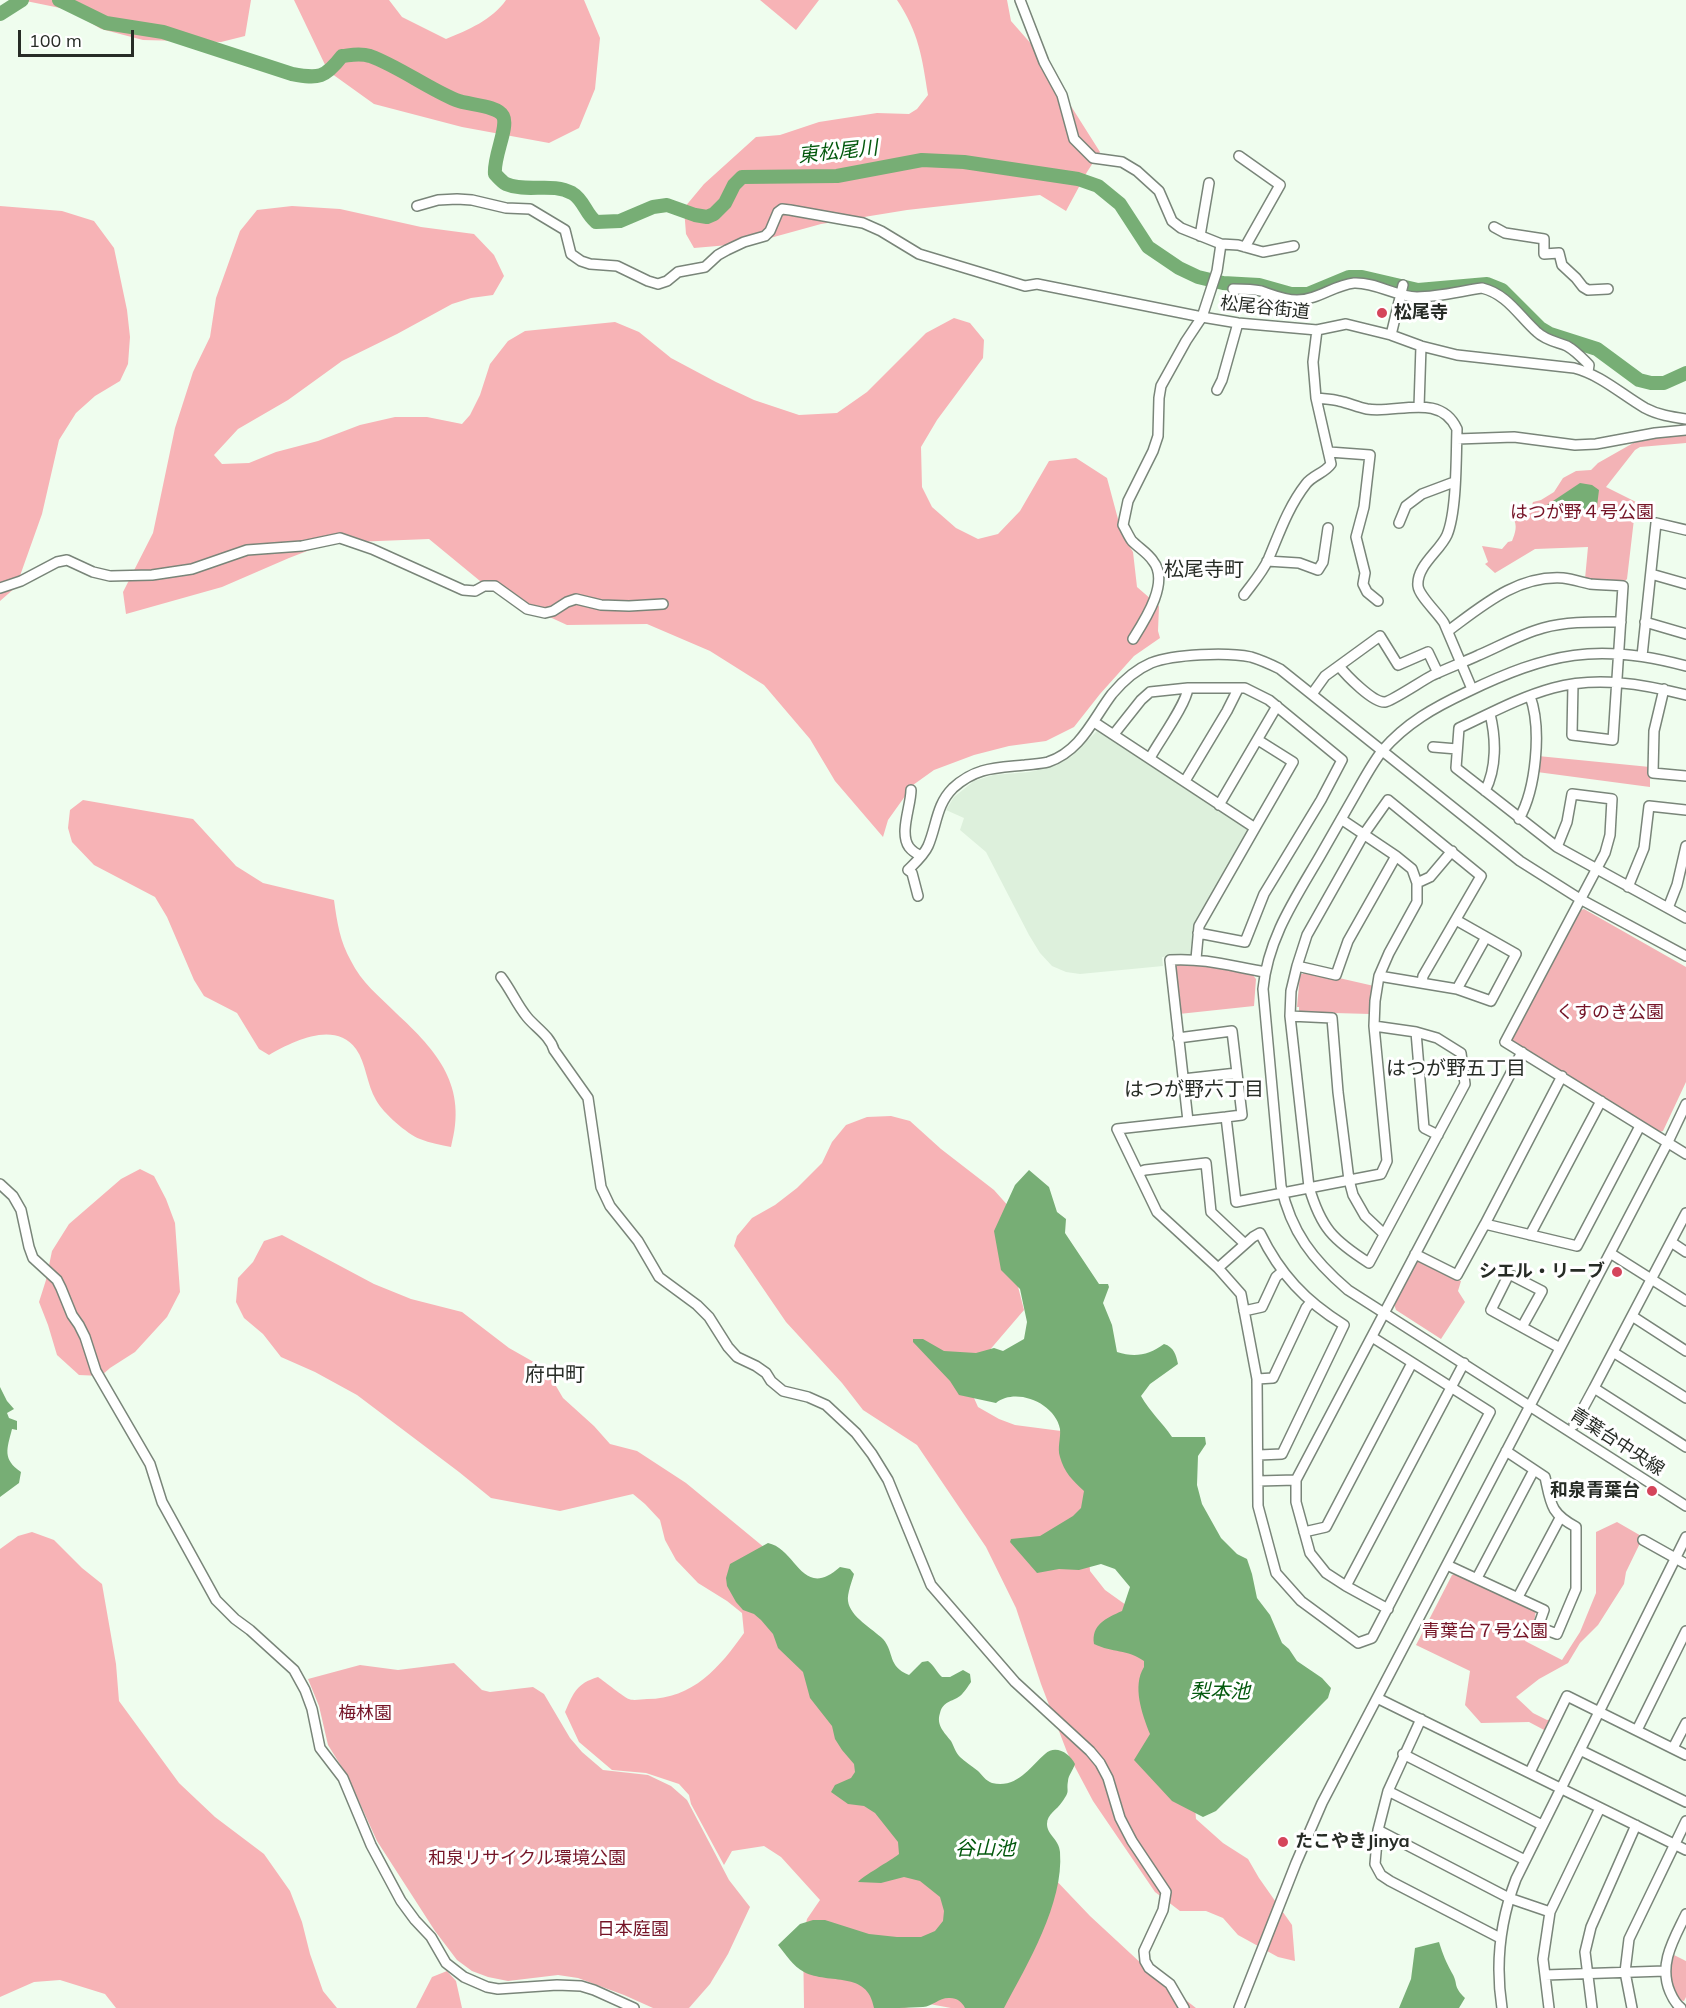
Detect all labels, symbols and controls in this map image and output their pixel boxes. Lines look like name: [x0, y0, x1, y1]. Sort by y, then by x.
scale bar: [21, 18, 136, 56]
text: 100 m: [29, 29, 82, 52]
water label: 東松尾川: [797, 136, 879, 168]
street label: 松尾谷街道: [1219, 293, 1311, 323]
place label: 松尾寺: [1394, 302, 1448, 324]
marker: 松尾寺: [1375, 306, 1389, 320]
park label: はつが野４号公園: [1510, 502, 1654, 524]
district label: 松尾寺町: [1164, 558, 1244, 582]
park label: くすのき公園: [1556, 1002, 1664, 1024]
district label: はつが野五丁目: [1386, 1057, 1526, 1081]
district label: はつが野六丁目: [1124, 1078, 1264, 1102]
place label: シエル・リーブ: [1479, 1261, 1605, 1283]
marker: シエル・リーブ: [1610, 1265, 1624, 1279]
district label: 府中町: [525, 1363, 585, 1387]
street label: 青葉台中央線: [1566, 1404, 1668, 1480]
place label: 和泉青葉台: [1550, 1480, 1640, 1502]
marker: 和泉青葉台: [1645, 1484, 1659, 1498]
park label: 青葉台７号公園: [1422, 1621, 1548, 1643]
water label: 梨本池: [1190, 1680, 1250, 1704]
park label: 梅林園: [338, 1703, 392, 1725]
place label: たこやきJinya: [1295, 1831, 1410, 1853]
marker: たこやきJinya: [1276, 1835, 1290, 1849]
water label: 谷山池: [955, 1837, 1015, 1861]
park label: 和泉リサイクル環境公園: [428, 1848, 626, 1870]
park label: 日本庭園: [597, 1919, 669, 1941]

